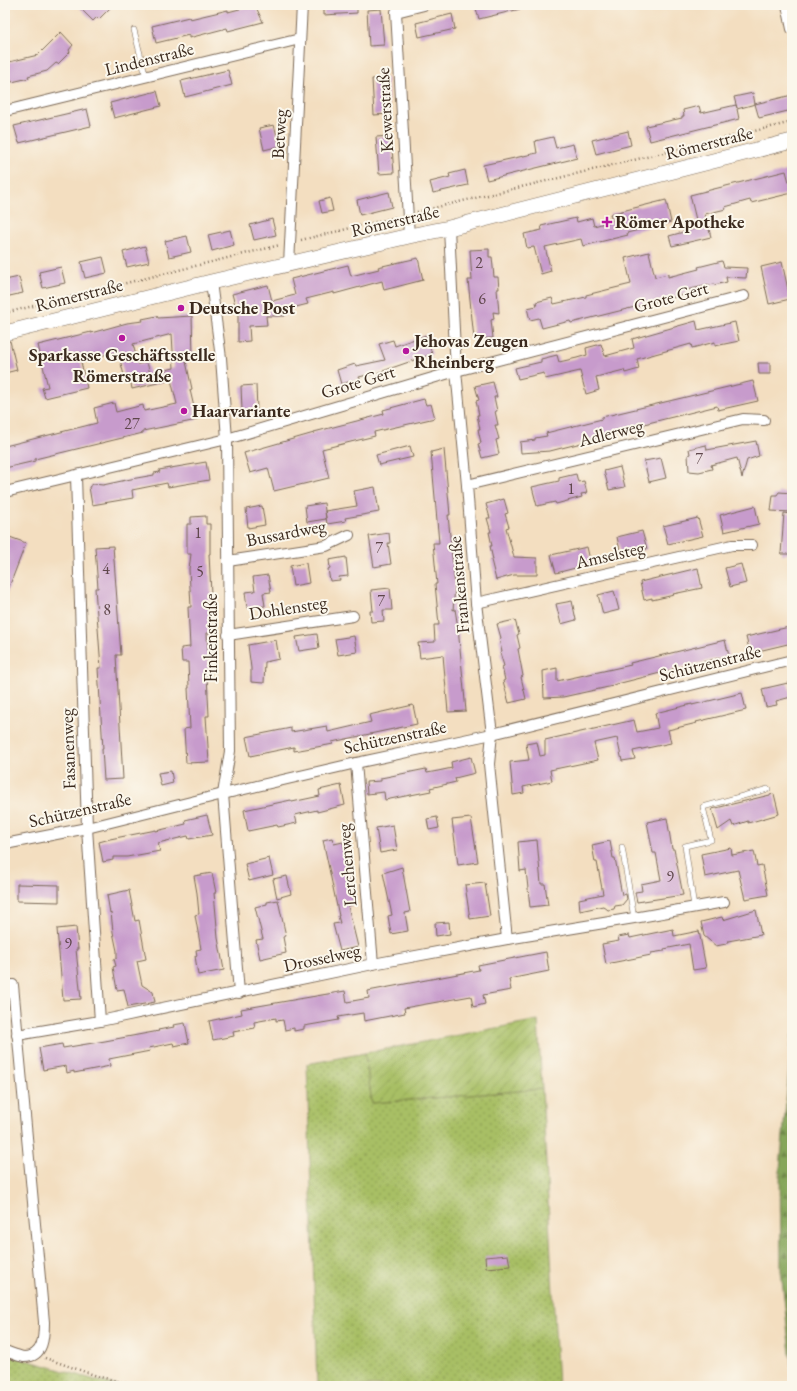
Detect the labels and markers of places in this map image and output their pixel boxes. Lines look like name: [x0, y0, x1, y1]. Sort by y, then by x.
place label: Römer Apotheke: [615, 210, 745, 233]
marker: Römer Apotheke: [602, 217, 612, 227]
place label: Deutsche Post: [189, 296, 295, 319]
marker: Deutsche Post: [176, 303, 186, 313]
place label: Jehovas Zeugen Rheinberg: [412, 329, 528, 373]
marker: Sparkasse Geschäftsstelle Römerstraße: [117, 333, 127, 343]
place label: Sparkasse Geschäftsstelle Römerstraße: [29, 343, 216, 387]
marker: Jehovas Zeugen Rheinberg: [401, 346, 411, 356]
place label: Haarvariante: [192, 399, 291, 422]
marker: Haarvariante: [179, 406, 189, 416]

